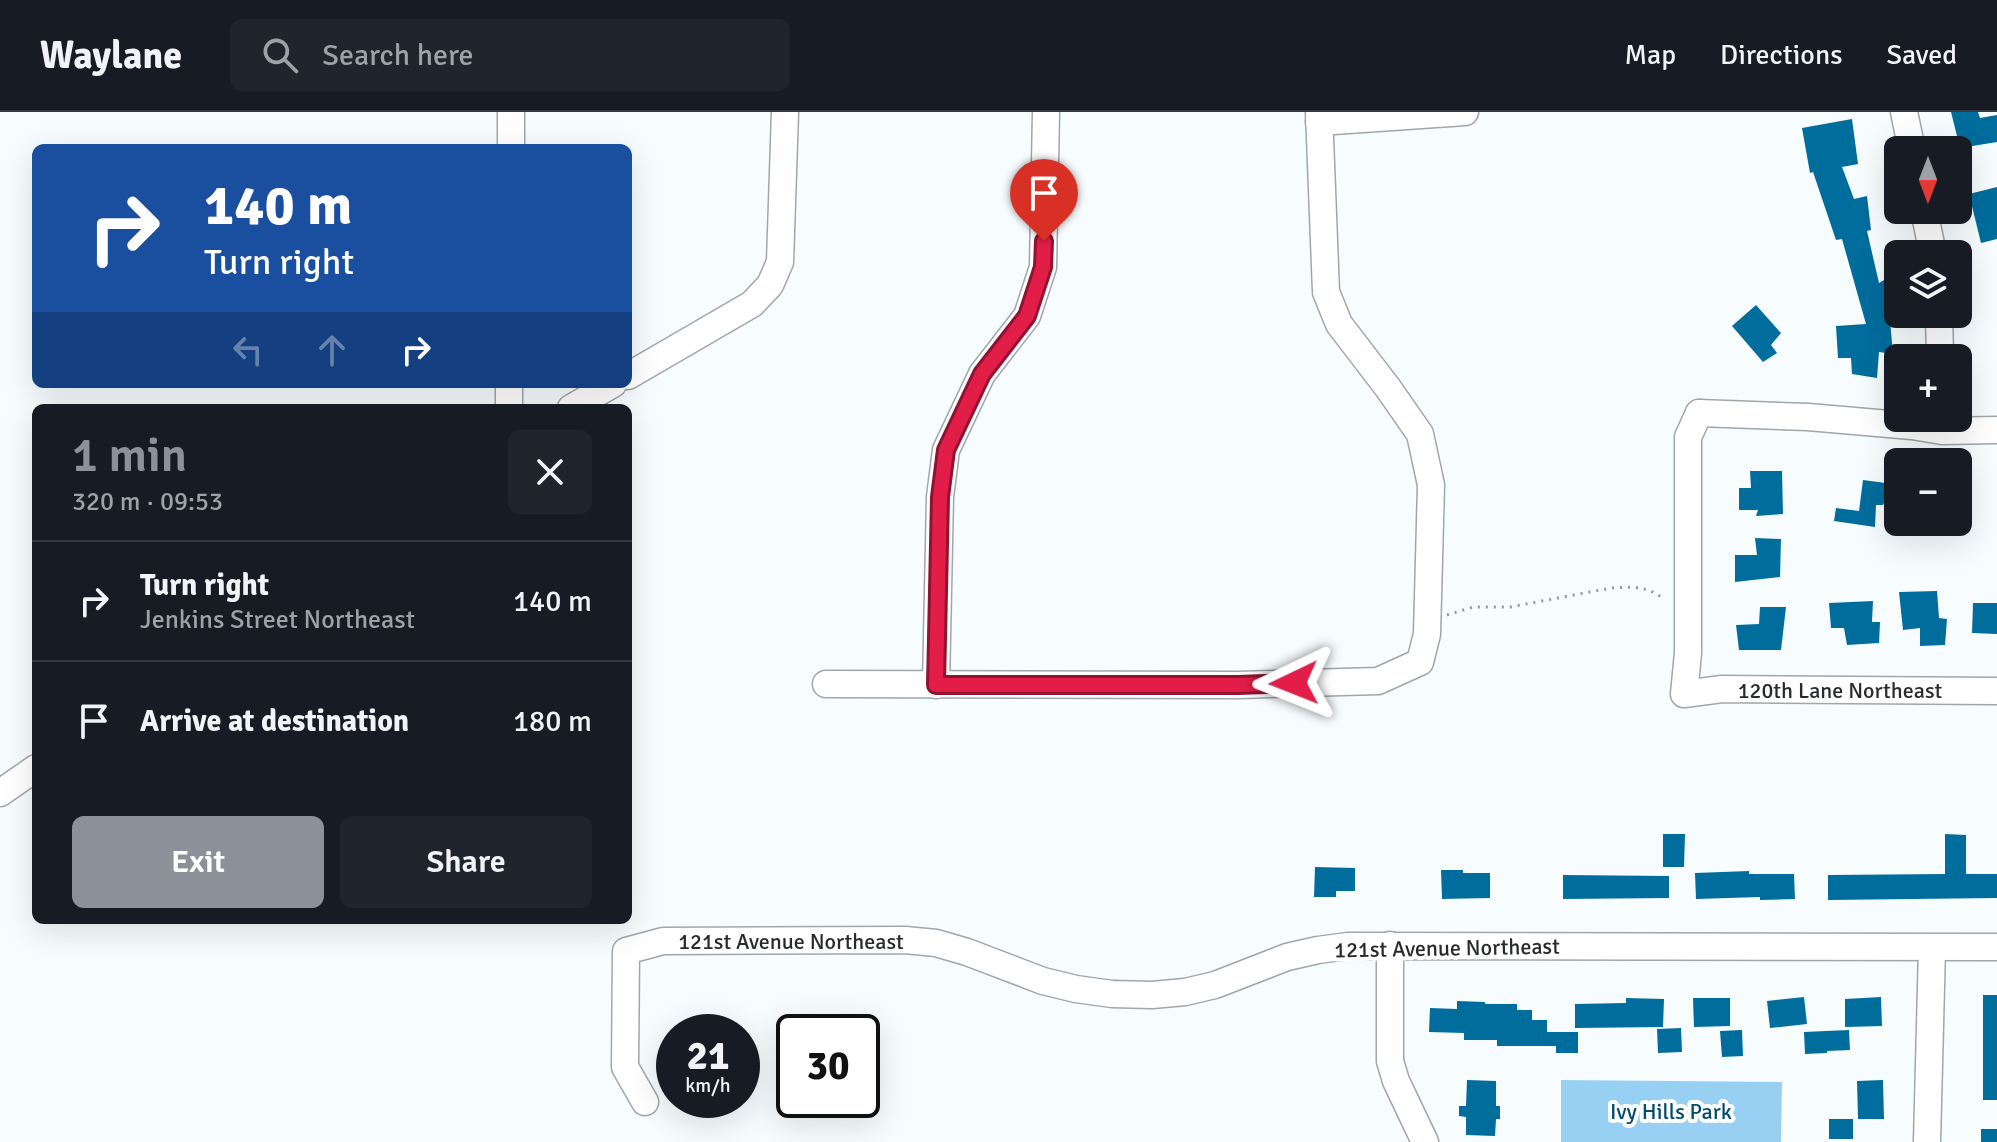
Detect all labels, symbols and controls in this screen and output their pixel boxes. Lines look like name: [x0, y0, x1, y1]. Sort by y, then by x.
search box: [230, 19, 790, 91]
text: Waylane: [40, 32, 182, 79]
icon: search: [258, 33, 302, 77]
text: Search here: [322, 37, 474, 74]
text: Map: [1624, 38, 1676, 72]
text: Directions: [1720, 38, 1842, 72]
text: Saved: [1886, 38, 1957, 72]
north arrow: [1884, 136, 1972, 224]
map controls: [1884, 136, 1972, 536]
pin: [1010, 159, 1078, 241]
text: 140 m: [204, 171, 352, 240]
icon: arrive: [1022, 171, 1066, 215]
icon: right: [72, 176, 176, 280]
text: Turn right: [204, 240, 354, 285]
button: layers: [1884, 240, 1972, 328]
icon: left: [226, 328, 270, 372]
icon: ahead: [310, 328, 354, 372]
icon: right: [394, 328, 438, 372]
button: +: [1884, 344, 1972, 432]
text: 1 min: [72, 426, 187, 485]
button: close: [508, 430, 592, 514]
button: −: [1884, 448, 1972, 536]
text: 320 m · 09:53: [72, 486, 223, 518]
text: Turn right: [140, 567, 269, 604]
icon: right: [72, 579, 116, 623]
text: 140 m: [513, 583, 592, 620]
text: Jenkins Street Northeast: [140, 604, 415, 636]
position arrow: [1252, 641, 1336, 725]
street label: 120th Lane Northeast: [1738, 677, 1943, 704]
icon: arrive: [72, 699, 116, 743]
text: Arrive at destination: [140, 703, 409, 740]
text: 180 m: [513, 703, 592, 740]
button: Exit: [72, 816, 324, 908]
button: Share: [340, 816, 592, 908]
street label: 121st Avenue Northeast: [678, 928, 904, 955]
street label: 121st Avenue Northeast: [1334, 933, 1560, 963]
speed limit sign: 30: [776, 1014, 880, 1118]
text: 21: [686, 1031, 730, 1081]
text: km/h: [685, 1073, 731, 1098]
park label: Ivy Hills Park: [1610, 1098, 1732, 1125]

